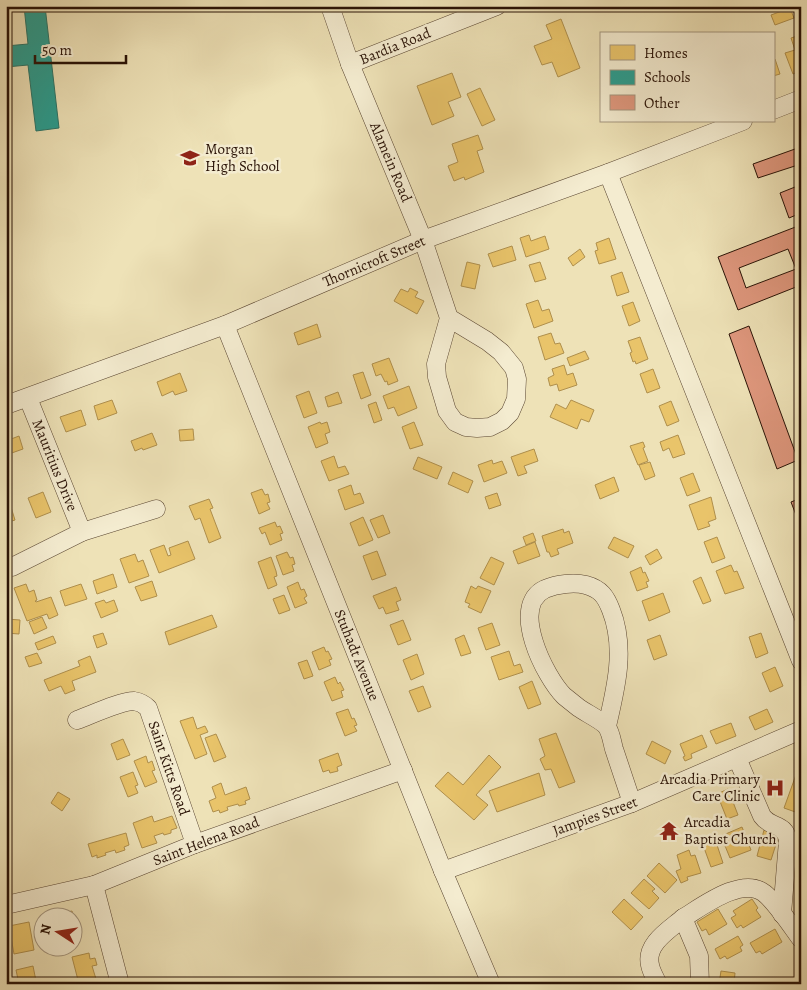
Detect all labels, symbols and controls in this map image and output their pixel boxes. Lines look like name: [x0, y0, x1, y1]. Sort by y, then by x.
street label: Bardia Road: [356, 22, 434, 69]
scale bar: [35, 32, 126, 64]
legend: [600, 32, 774, 122]
text: 50 m: [42, 40, 72, 60]
text: Homes: [644, 43, 688, 63]
text: Schools: [644, 67, 691, 87]
text: Other: [644, 93, 680, 113]
street label: Alamein Road: [365, 118, 417, 206]
place label: Morgan High School: [205, 139, 280, 176]
school or university icon: Morgan High School: [179, 147, 201, 169]
street label: Thornicroft Street: [320, 230, 428, 292]
street label: Mauritius Drive: [27, 416, 83, 514]
street label: Stuhadt Avenue: [330, 606, 384, 704]
street label: Saint Kitts Road: [143, 718, 195, 819]
place label: Arcadia Primary Care Clinic: [659, 769, 760, 806]
hospital icon: Arcadia Primary Care Clinic: [764, 777, 786, 799]
street label: Jampies Street: [550, 791, 640, 841]
street label: Saint Helena Road: [150, 811, 263, 870]
place label: Arcadia Baptist Church: [683, 812, 776, 849]
temple icon: Arcadia Baptist Church: [658, 820, 680, 842]
north arrow: [32, 908, 82, 958]
text: N: [35, 922, 56, 936]

